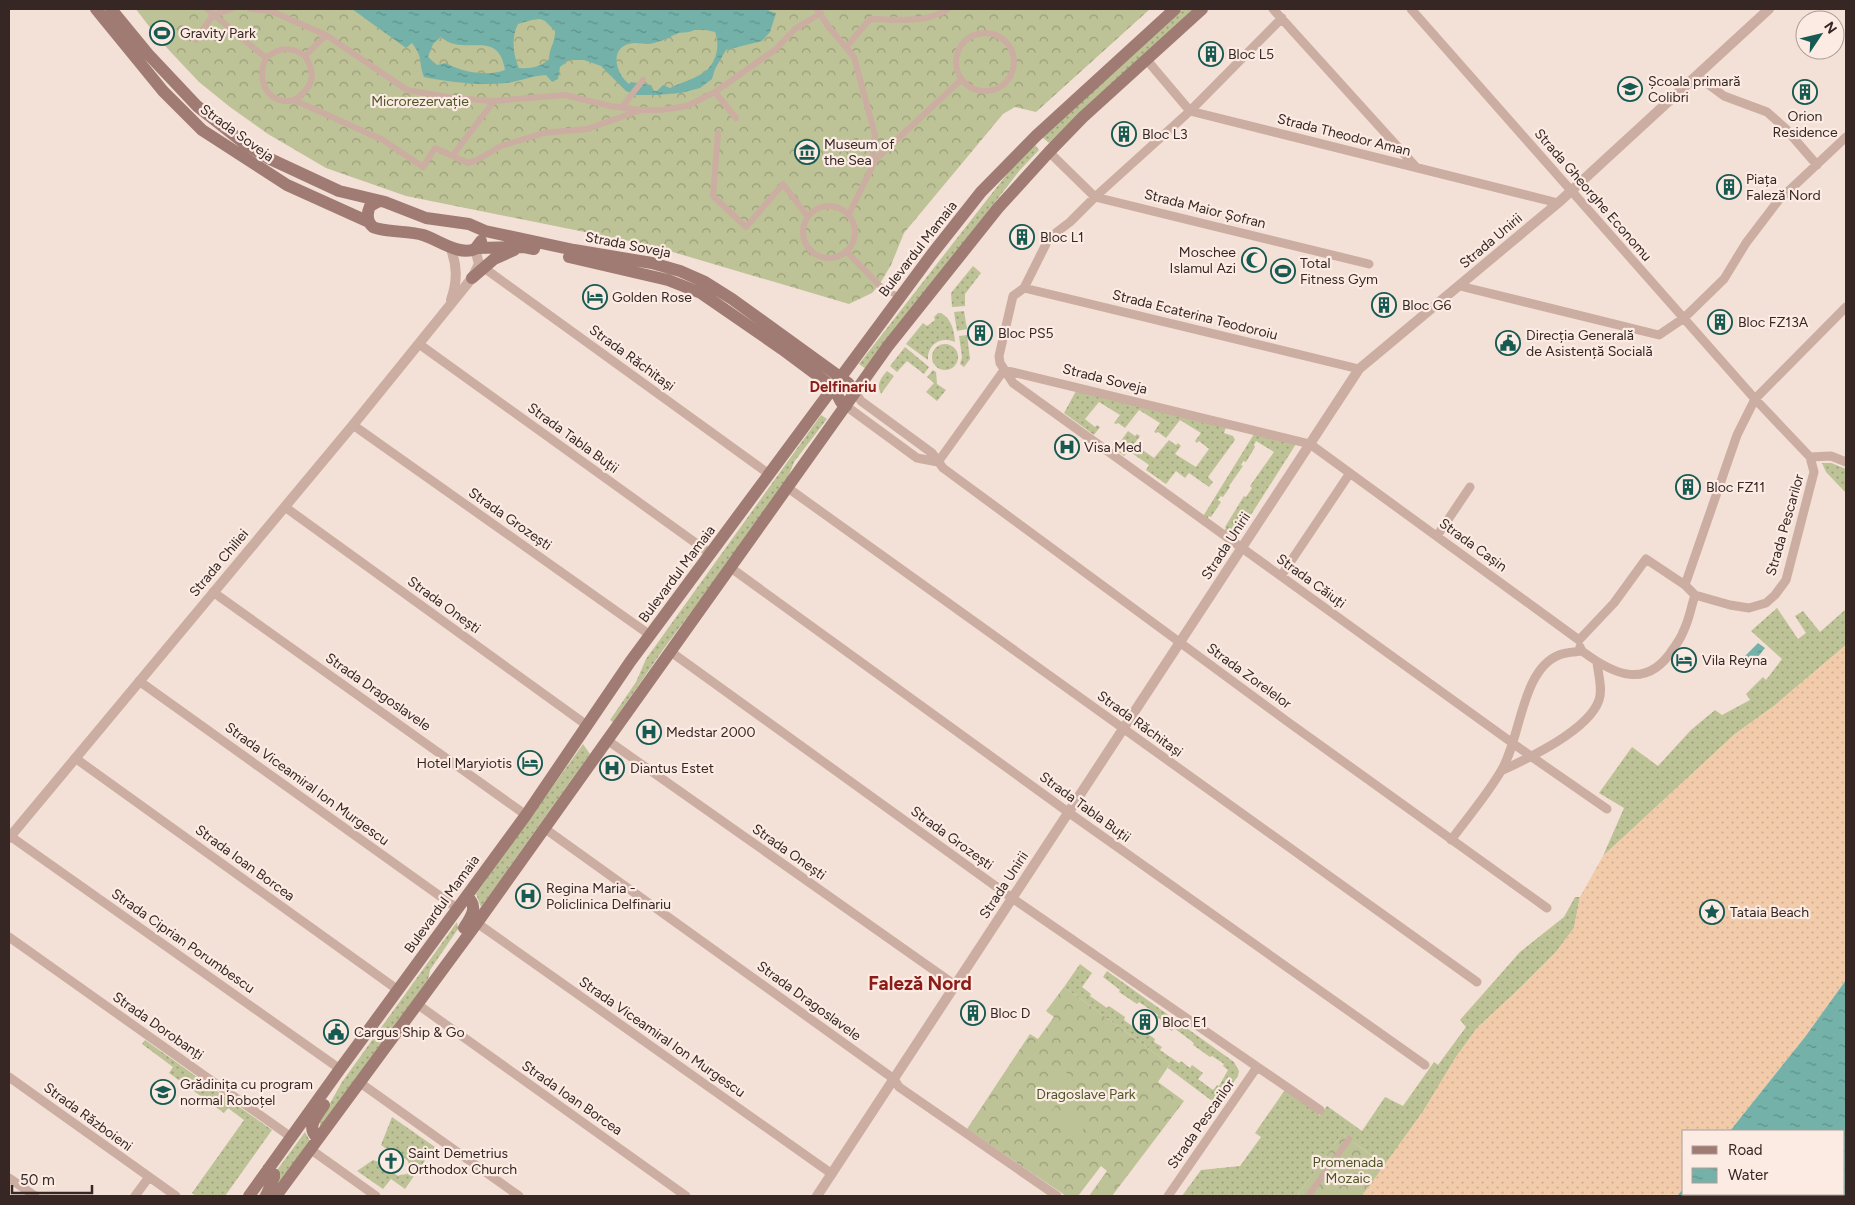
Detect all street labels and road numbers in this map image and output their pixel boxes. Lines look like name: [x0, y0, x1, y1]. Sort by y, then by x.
street label: Strada Soveja: [197, 101, 277, 165]
street label: Strada Theodor Aman: [1276, 110, 1413, 160]
street label: Strada Gheorghe Economu: [1531, 125, 1655, 265]
street label: Strada Maior Șofran: [1142, 186, 1268, 232]
street label: Bulevardul Mamaia: [875, 198, 961, 300]
street label: Strada Unirii: [1456, 210, 1526, 272]
street label: Strada Soveja: [584, 228, 672, 262]
street label: Strada Ecaterina Teodoroiu: [1111, 286, 1279, 344]
street label: Strada Răchitași: [586, 321, 678, 395]
street label: Strada Soveja: [1061, 360, 1149, 398]
street label: Strada Tabla Buții: [524, 399, 622, 477]
street label: Strada Pescarilor: [1762, 472, 1808, 578]
street label: Strada Grozești: [465, 484, 555, 554]
street label: Strada Unirii: [1198, 509, 1254, 583]
street label: Strada Cașin: [1436, 515, 1510, 575]
street label: Bulevardul Mamaia: [635, 522, 719, 626]
street label: Strada Chiliei: [186, 526, 252, 600]
street label: Strada Căiuți: [1273, 550, 1349, 612]
street label: Strada Onești: [404, 573, 484, 637]
street label: Strada Zorelelor: [1203, 640, 1295, 713]
street label: Strada Dragoslavele: [322, 649, 434, 735]
street label: Strada Răchitași: [1094, 687, 1186, 761]
street label: Strada Viceamiral Ion Murgescu: [222, 719, 392, 849]
street label: Strada Tabla Buții: [1036, 768, 1134, 846]
street label: Strada Grozești: [907, 802, 997, 874]
street label: Strada Onești: [749, 820, 829, 884]
street label: Strada Ioan Borcea: [192, 821, 298, 905]
street label: Strada Unirii: [976, 848, 1032, 922]
street label: Bulevardul Mamaia: [401, 852, 483, 956]
street label: Strada Ciprian Porumbescu: [108, 885, 258, 997]
street label: Strada Dragoslavele: [754, 958, 865, 1045]
street label: Strada Viceamiral Ion Murgescu: [576, 973, 748, 1101]
street label: Strada Dorobanți: [109, 988, 207, 1064]
street label: Strada Ioan Borcea: [519, 1057, 625, 1139]
street label: Strada Pescarilor: [1164, 1076, 1238, 1172]
street label: Strada Războieni: [40, 1079, 136, 1155]

